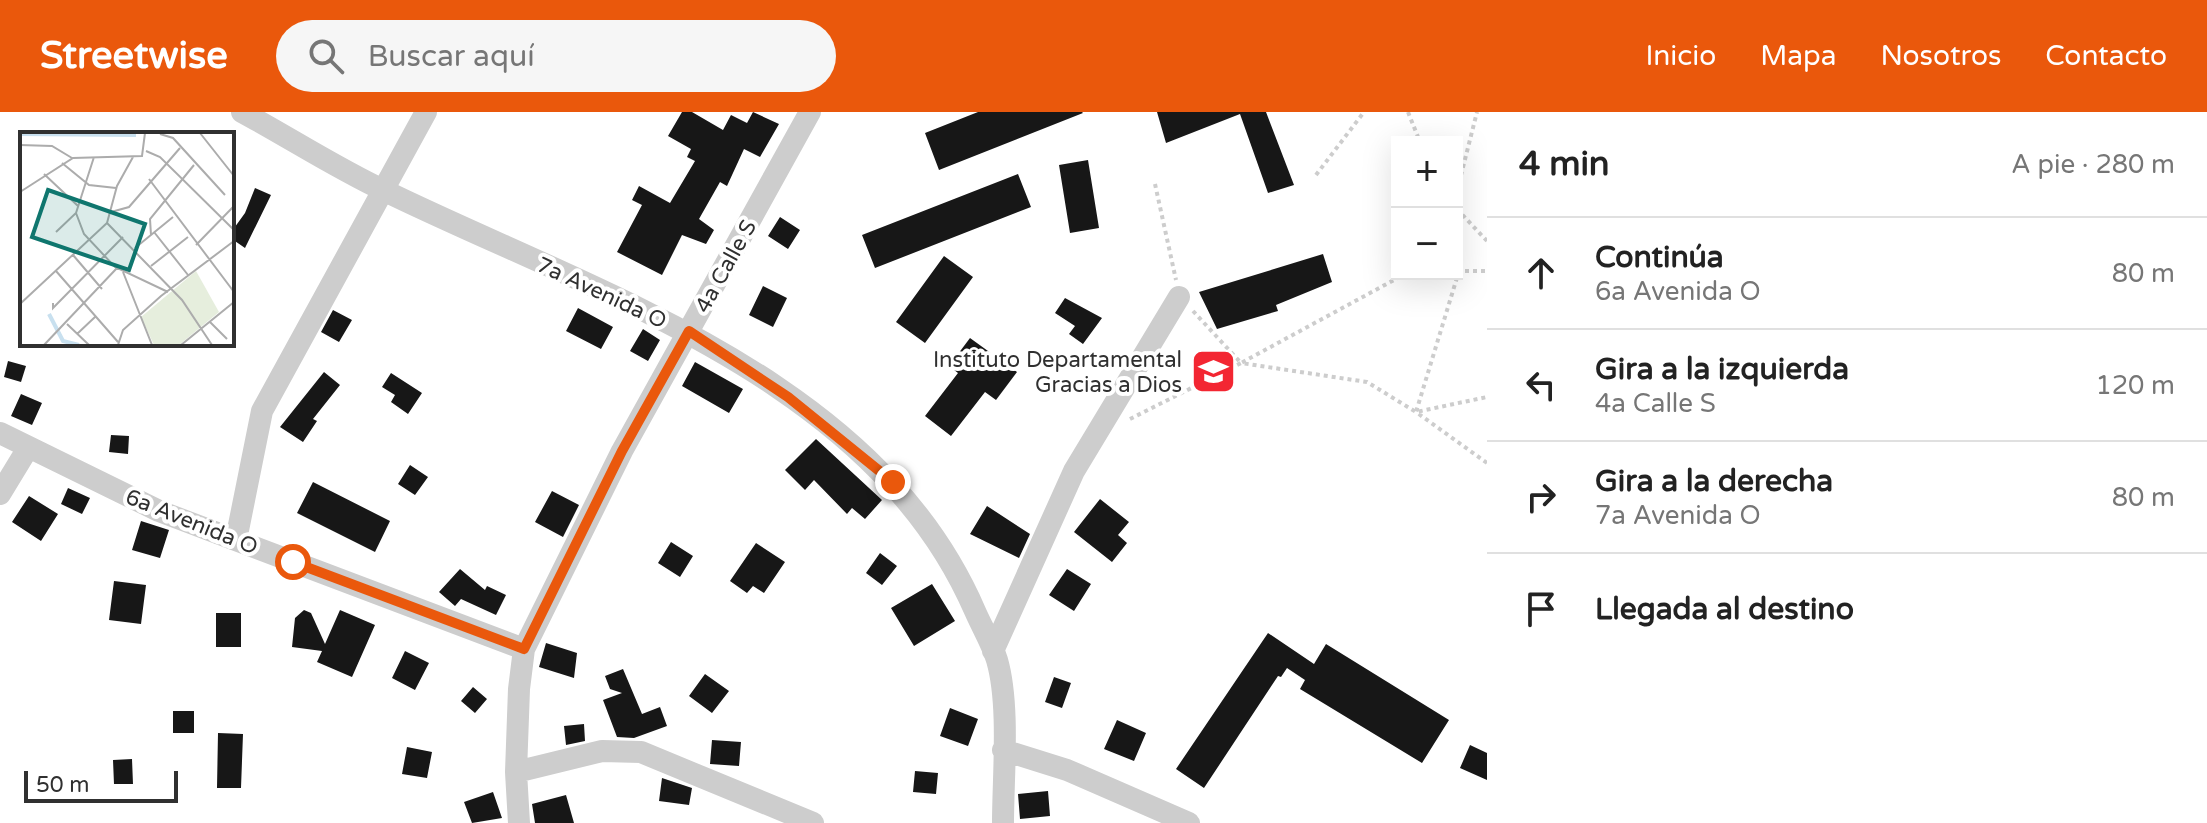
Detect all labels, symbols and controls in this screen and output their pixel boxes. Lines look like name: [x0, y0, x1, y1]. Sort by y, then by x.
search box: [276, 20, 836, 92]
text: Streetwise: [40, 33, 228, 79]
icon: search: [304, 34, 348, 78]
text: Buscar aquí: [368, 38, 535, 75]
text: Inicio: [1646, 39, 1716, 73]
text: Mapa: [1760, 39, 1836, 73]
text: Nosotros: [1880, 39, 2001, 73]
text: Contacto: [2045, 39, 2167, 73]
inset map: [20, 132, 234, 346]
map controls: [1391, 136, 1463, 280]
button: +: [1391, 136, 1463, 208]
text: 4 min: [1519, 144, 1610, 185]
text: A pie · 280 m: [2011, 149, 2175, 180]
button: −: [1391, 208, 1463, 280]
street label: 4a Calle S: [690, 215, 762, 317]
text: Continúa: [1595, 239, 1724, 276]
icon: ahead: [1519, 251, 1563, 295]
street label: 7a Avenida O: [533, 252, 671, 334]
text: 80 m: [2112, 258, 2175, 289]
text: 6a Avenida O: [1595, 276, 1761, 307]
place label: Instituto Departamental Gracias a Dios: [933, 347, 1182, 398]
school or university icon: Instituto Departamental Gracias a Dios: [1189, 348, 1237, 396]
text: Gira a la izquierda: [1595, 351, 1849, 388]
icon: left: [1519, 363, 1563, 407]
text: 120 m: [2095, 370, 2175, 401]
text: 4a Calle S: [1595, 388, 1716, 419]
text: Gira a la derecha: [1595, 463, 1833, 500]
route end: [875, 464, 911, 500]
icon: right: [1519, 475, 1563, 519]
text: 80 m: [2112, 482, 2175, 513]
street label: 6a Avenida O: [122, 484, 261, 560]
text: 7a Avenida O: [1595, 500, 1761, 531]
route start: [275, 544, 311, 580]
icon: arrive: [1519, 587, 1563, 631]
text: Llegada al destino: [1595, 591, 1854, 628]
scale bar: [24, 767, 178, 803]
text: 50 m: [36, 772, 90, 798]

